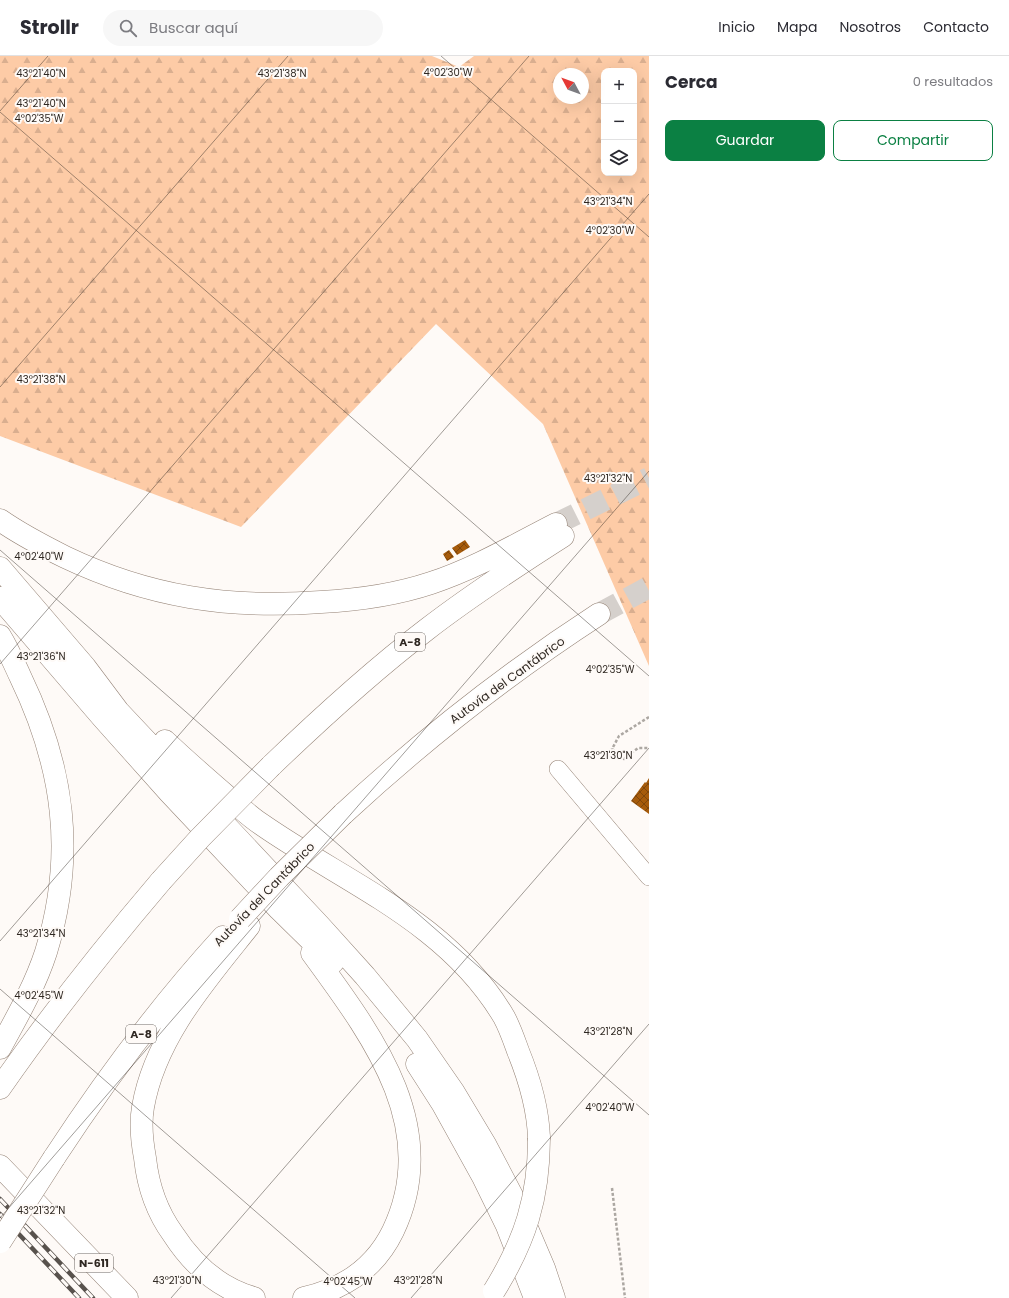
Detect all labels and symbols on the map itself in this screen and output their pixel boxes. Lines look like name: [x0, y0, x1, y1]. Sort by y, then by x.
text: 4°02'30"W: [424, 65, 473, 80]
text: 43°21'40"N: [16, 66, 66, 81]
text: 43°21'38"N: [258, 66, 306, 81]
north arrow: [553, 68, 589, 104]
text: 43°21'40"N: [16, 96, 66, 111]
text: 4°02'35"W: [15, 111, 64, 126]
text: 43°21'34"N: [584, 194, 632, 209]
text: 4°02'30"W: [586, 223, 635, 238]
text: 43°21'38"N: [17, 372, 65, 387]
text: 43°21'32"N: [584, 471, 632, 486]
text: 4°02'40"W: [14, 549, 64, 564]
street label: Autovía del Cantábrico: [446, 632, 568, 728]
road number: A-8: [395, 633, 425, 651]
text: 43°21'36"N: [16, 649, 66, 664]
text: 4°02'35"W: [586, 662, 635, 677]
text: 43°21'30"N: [584, 748, 632, 763]
street label: Autovía del Cantábrico: [210, 838, 318, 950]
text: 43°21'34"N: [17, 926, 65, 941]
text: 4°02'45"W: [14, 988, 64, 1003]
text: 43°21'28"N: [584, 1024, 632, 1039]
road number: A-8: [126, 1025, 156, 1043]
text: 4°02'40"W: [585, 1100, 635, 1115]
text: 43°21'32"N: [17, 1203, 65, 1218]
road number: N-611: [75, 1254, 113, 1272]
text: 43°21'30"N: [153, 1273, 201, 1288]
text: 43°21'28"N: [394, 1273, 442, 1288]
text: 4°02'45"W: [323, 1274, 373, 1289]

